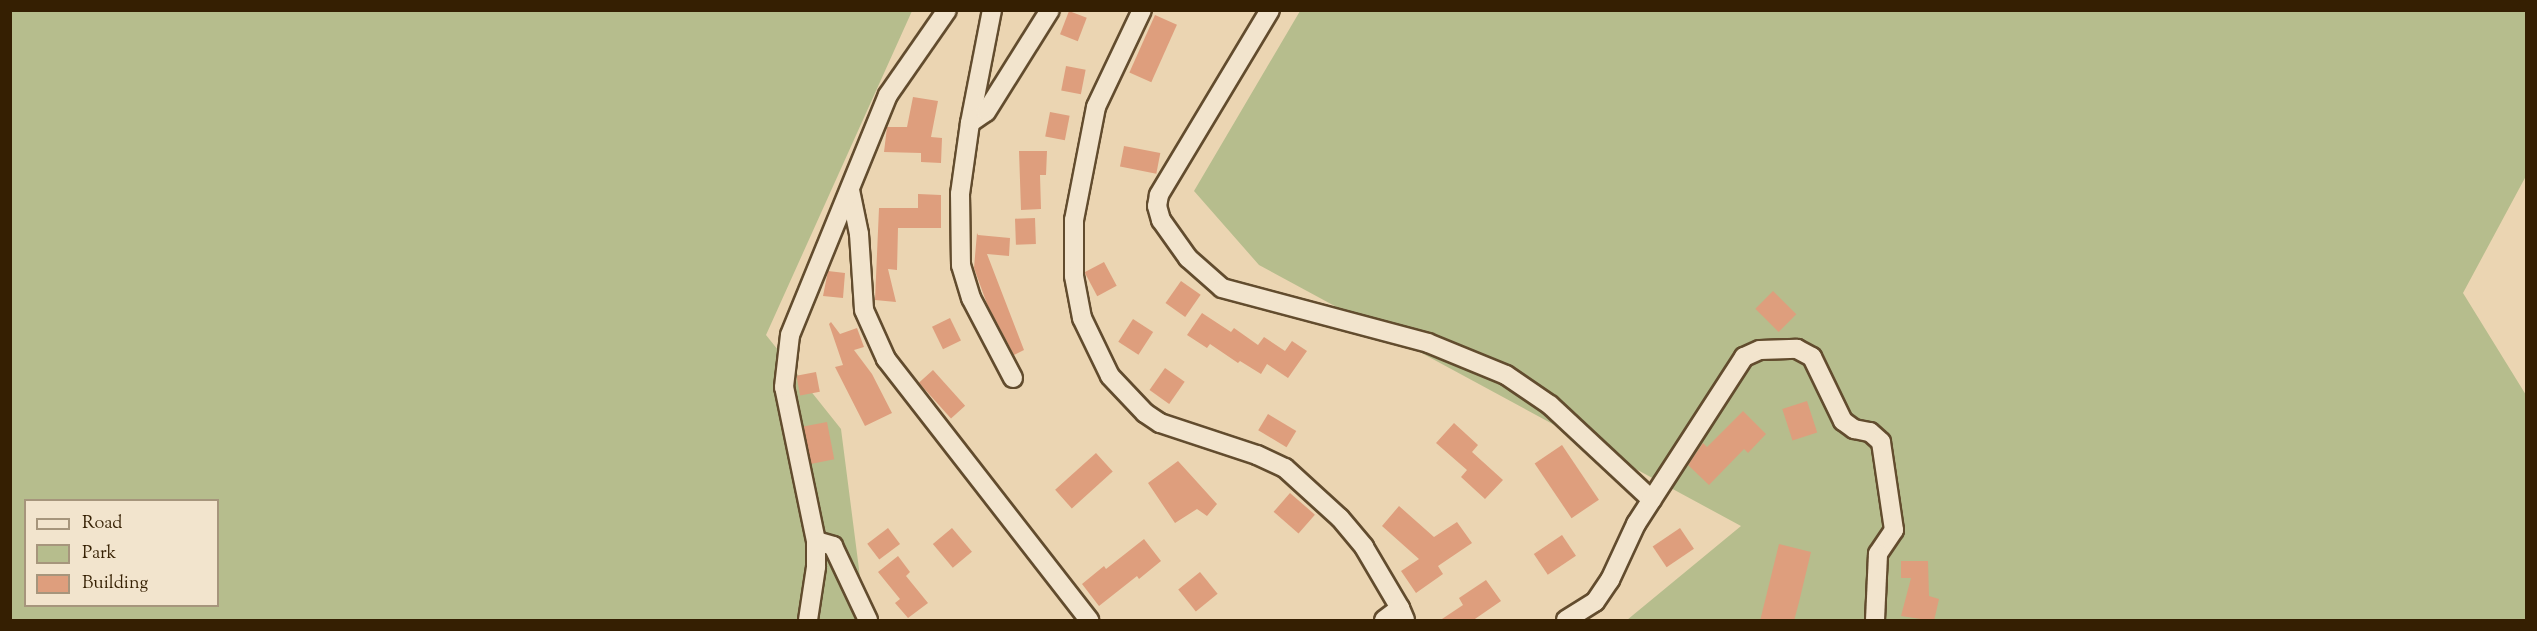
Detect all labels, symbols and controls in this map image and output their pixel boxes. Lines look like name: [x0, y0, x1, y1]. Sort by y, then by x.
legend: [24, 499, 219, 607]
text: Road: [82, 511, 122, 537]
text: Park: [82, 541, 116, 567]
text: Building: [82, 571, 148, 597]

